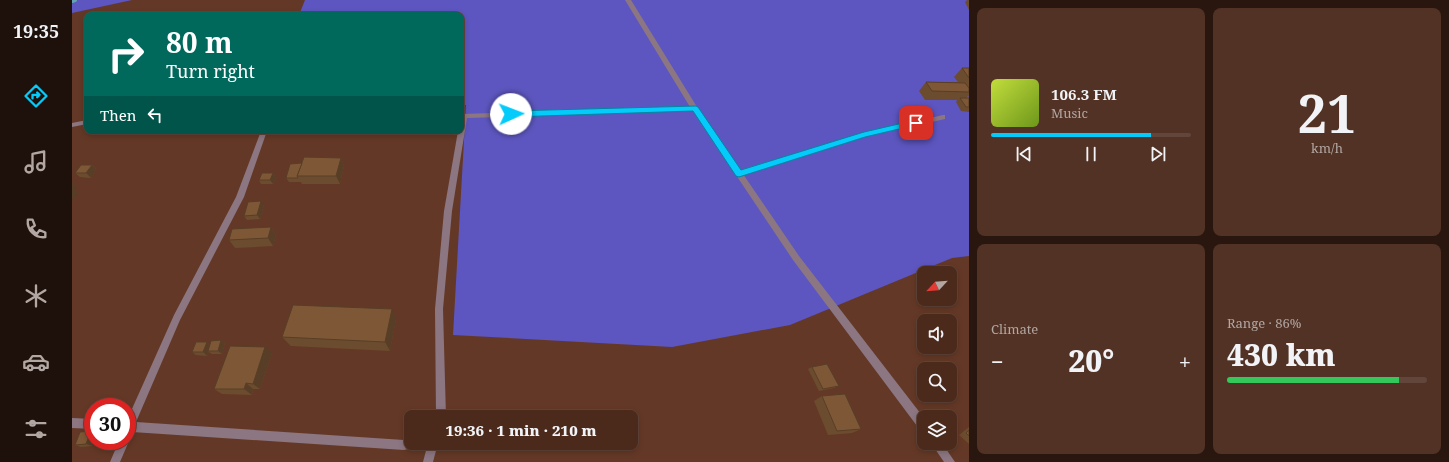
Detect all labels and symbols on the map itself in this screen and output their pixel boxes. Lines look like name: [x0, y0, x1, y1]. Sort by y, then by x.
position arrow: [490, 93, 532, 135]
pin: [899, 106, 933, 140]
north arrow: [917, 266, 957, 306]
speed limit sign: 30: [84, 398, 136, 450]

